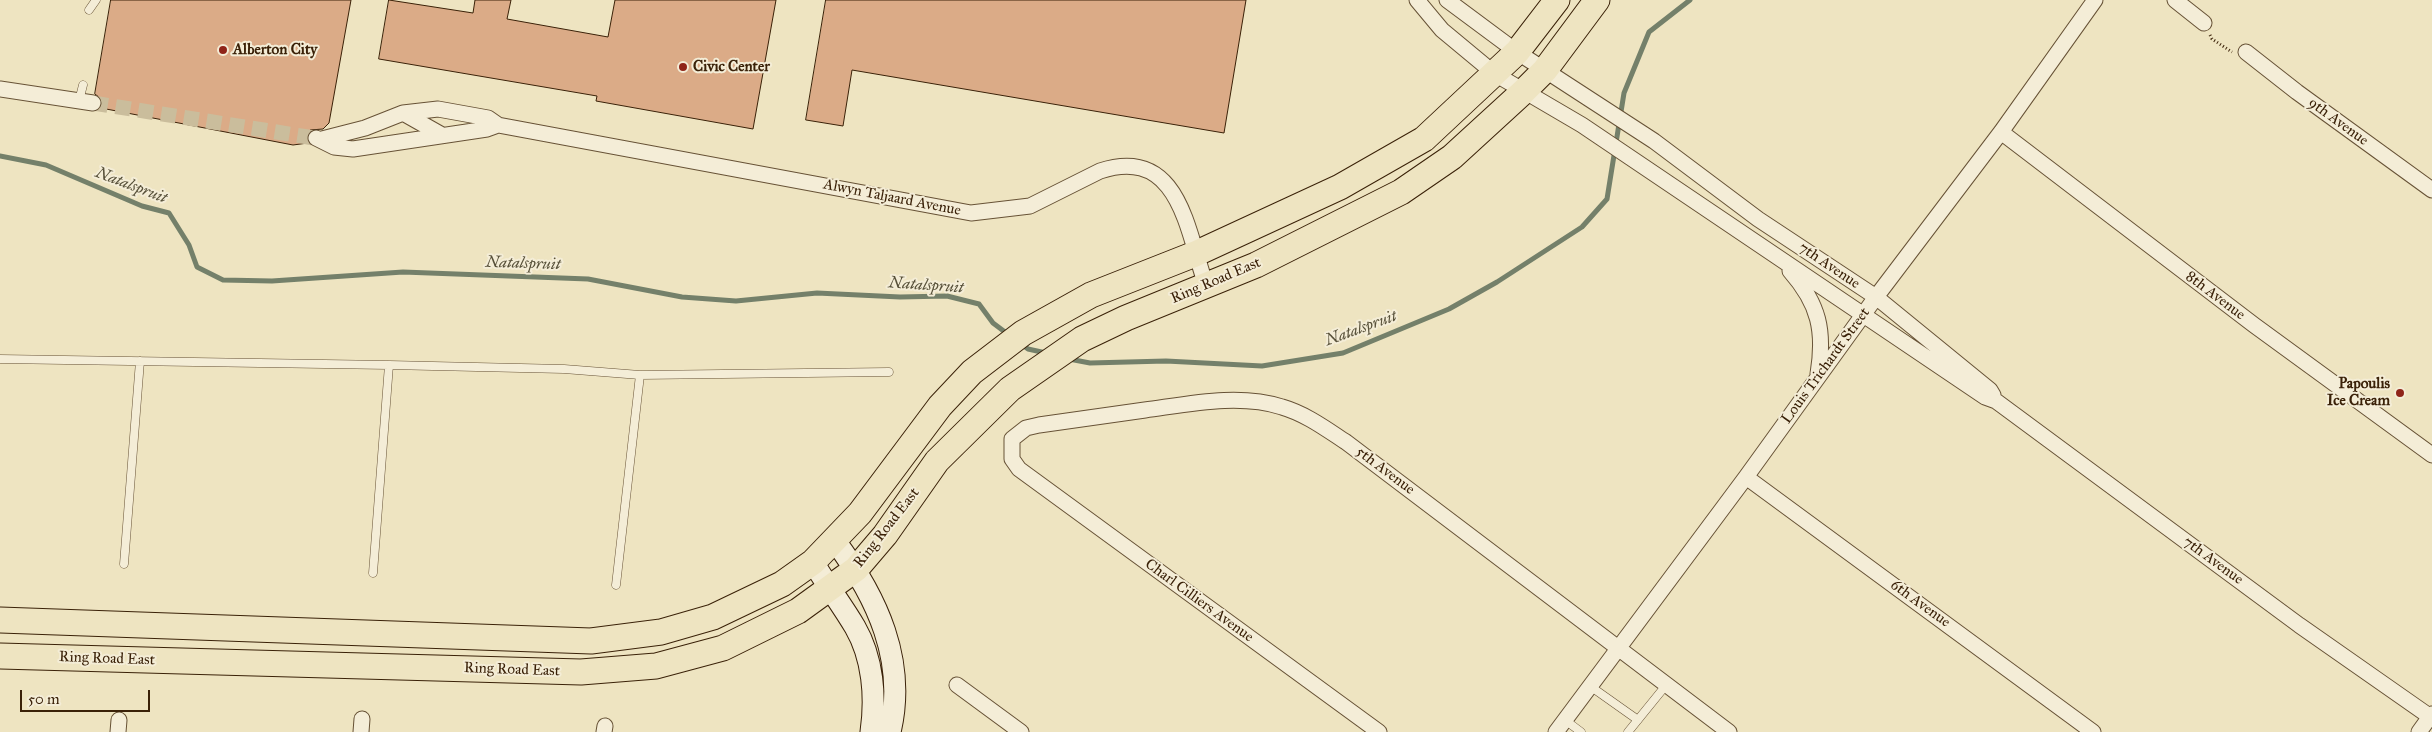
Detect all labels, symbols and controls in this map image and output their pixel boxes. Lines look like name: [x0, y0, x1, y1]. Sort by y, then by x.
place label: Alberton City: [233, 41, 317, 59]
marker: Alberton City: [217, 44, 229, 56]
place label: Civic Center: [693, 58, 770, 76]
marker: Civic Center: [677, 61, 689, 73]
street label: 9th Avenue: [2304, 94, 2372, 150]
water label: Natalspruit: [93, 164, 169, 208]
street label: Alwyn Taljaard Avenue: [822, 176, 962, 220]
street label: 7th Avenue: [1795, 239, 1863, 293]
water label: Natalspruit: [485, 253, 561, 275]
street label: Ring Road East: [1168, 254, 1264, 308]
street label: 8th Avenue: [2182, 268, 2248, 324]
water label: Natalspruit: [888, 274, 964, 298]
street label: Louis Trichardt Street: [1778, 304, 1874, 428]
water label: Natalspruit: [1322, 307, 1400, 351]
place label: Papoulis Ice Cream: [2327, 375, 2390, 410]
marker: Papoulis Ice Cream: [2394, 387, 2406, 399]
street label: 5th Avenue: [1352, 443, 1418, 499]
street label: Ring Road East: [850, 485, 924, 571]
street label: 7th Avenue: [2179, 533, 2247, 589]
street label: Charl Cilliers Avenue: [1141, 556, 1257, 646]
street label: 6th Avenue: [1887, 576, 1953, 632]
street label: Ring Road East: [59, 648, 155, 670]
street label: Ring Road East: [464, 659, 560, 681]
scale bar: [22, 680, 152, 712]
text: 50 m: [28, 690, 60, 708]

